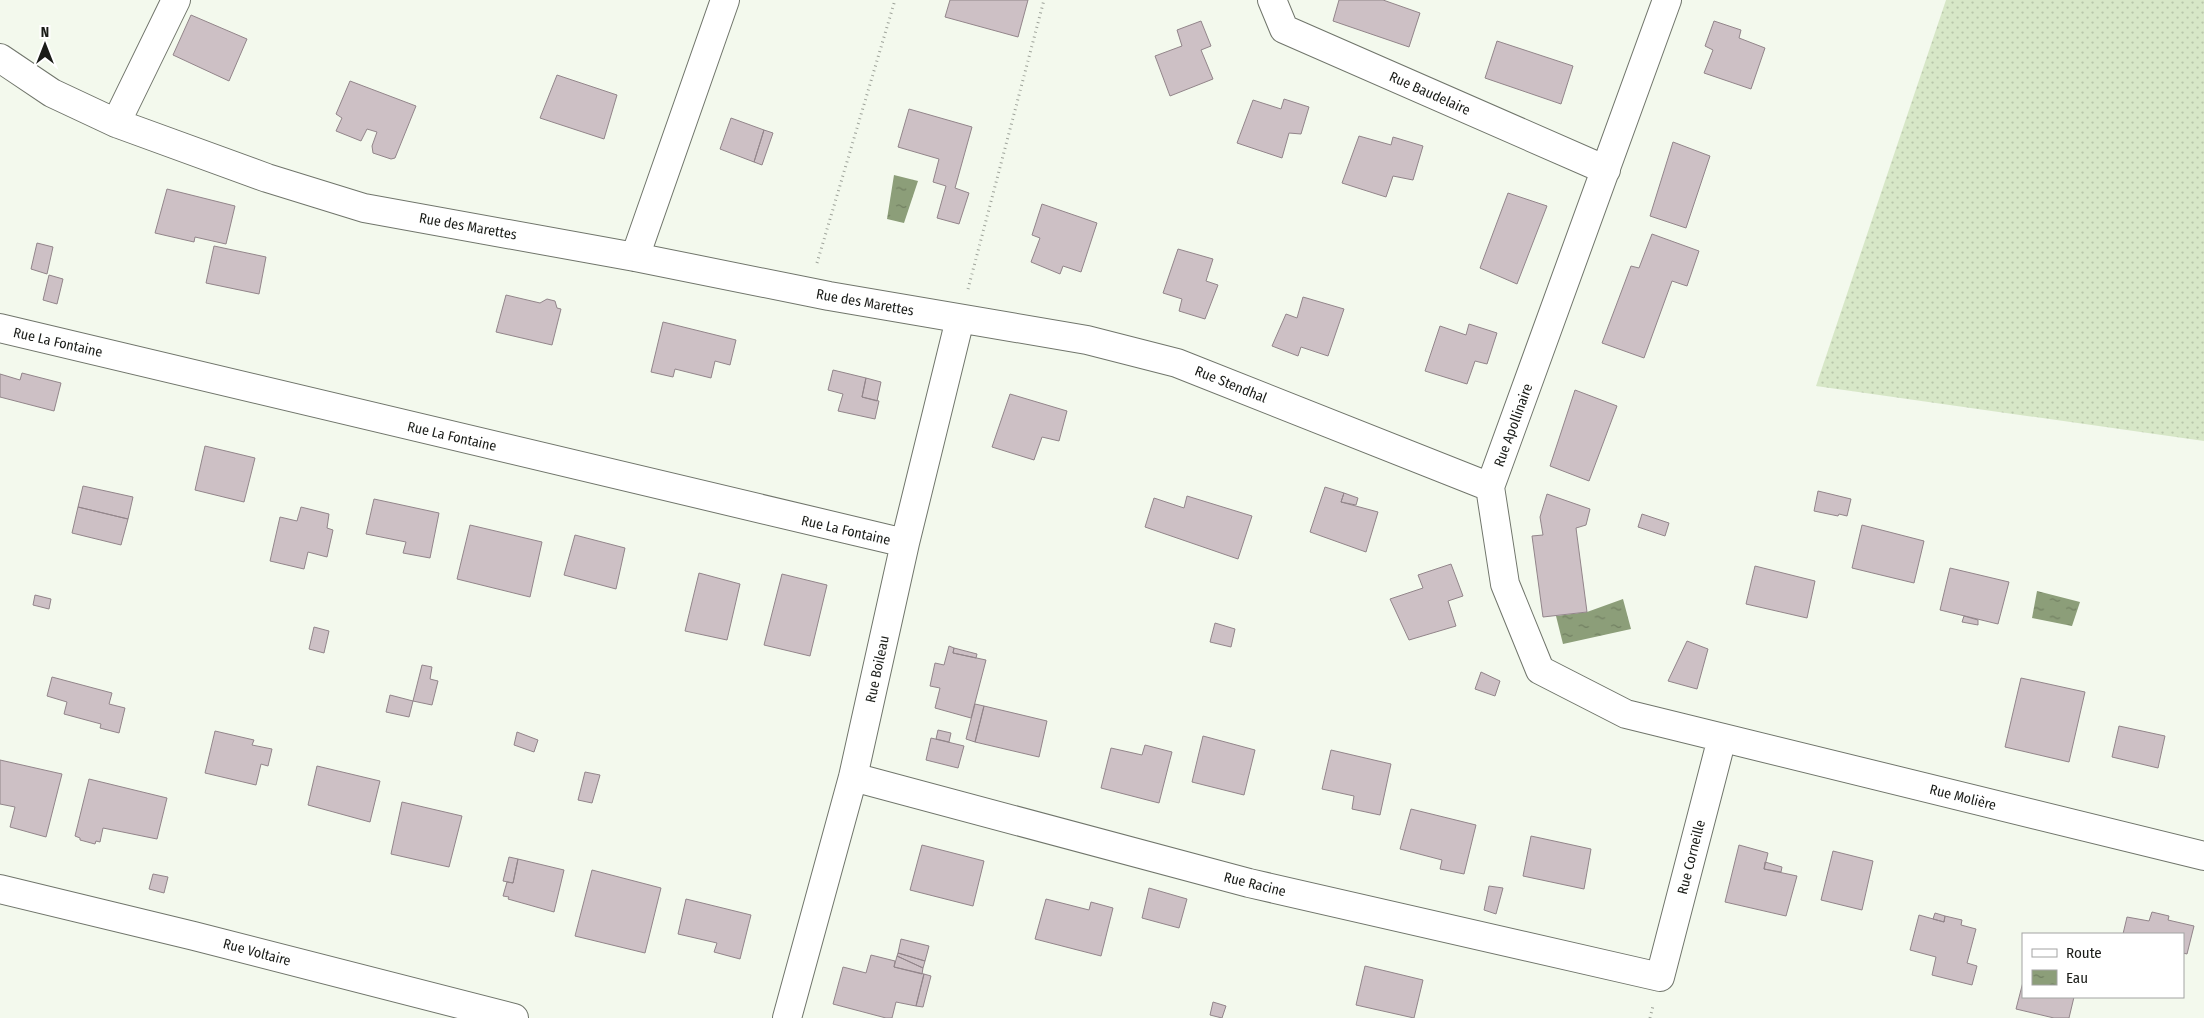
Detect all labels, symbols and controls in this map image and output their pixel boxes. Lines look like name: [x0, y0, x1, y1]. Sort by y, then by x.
north arrow: [20, 20, 70, 70]
text: N: [41, 24, 49, 41]
street label: Rue Baudelaire: [1387, 68, 1473, 119]
street label: Rue des Marettes: [418, 210, 518, 243]
street label: Rue des Marettes: [815, 286, 915, 319]
street label: Rue La Fontaine: [12, 324, 104, 361]
street label: Rue Stendhal: [1192, 362, 1270, 407]
street label: Rue Apollinaire: [1491, 381, 1536, 469]
street label: Rue La Fontaine: [406, 418, 498, 455]
street label: Rue La Fontaine: [800, 512, 892, 549]
street label: Rue Boileau: [862, 634, 893, 704]
street label: Rue Molière: [1928, 781, 1998, 814]
street label: Rue Corneille: [1674, 818, 1709, 896]
street label: Rue Racine: [1222, 869, 1288, 900]
legend: [2022, 933, 2184, 998]
street label: Rue Voltaire: [221, 935, 293, 970]
text: Route: [2066, 944, 2102, 962]
text: Eau: [2066, 969, 2088, 987]

